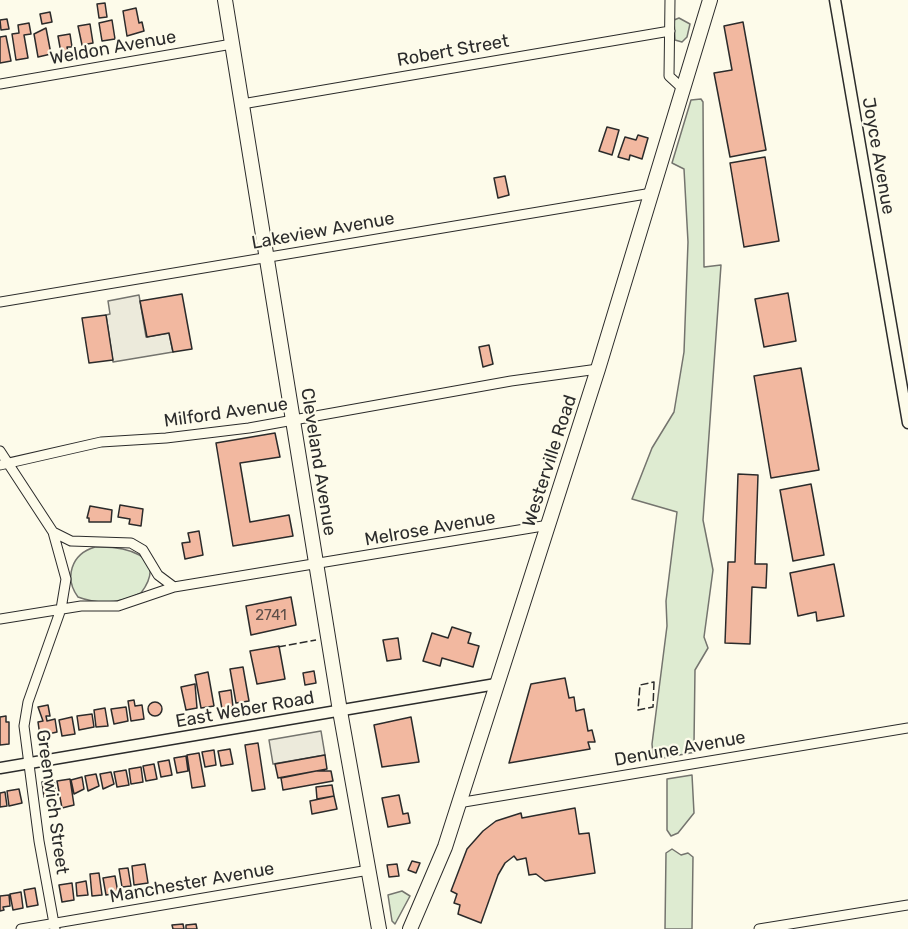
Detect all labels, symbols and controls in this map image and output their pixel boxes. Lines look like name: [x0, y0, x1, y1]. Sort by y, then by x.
street label: Weldon Avenue: [48, 26, 178, 70]
street label: Robert Street: [395, 31, 511, 71]
street label: Joyce Avenue: [857, 96, 899, 216]
street label: Lakeview Avenue: [250, 208, 396, 254]
street label: Cleveland Avenue: [296, 387, 340, 537]
street label: Westerville Road: [518, 392, 582, 530]
street label: Milford Avenue: [163, 394, 289, 432]
street label: Melrose Avenue: [363, 507, 497, 551]
house number: 2741: [255, 607, 287, 625]
street label: East Weber Road: [174, 687, 316, 733]
street label: Denune Avenue: [613, 727, 747, 771]
street label: Greenwich Street: [31, 728, 73, 876]
street label: Manchester Avenue: [108, 858, 276, 908]

